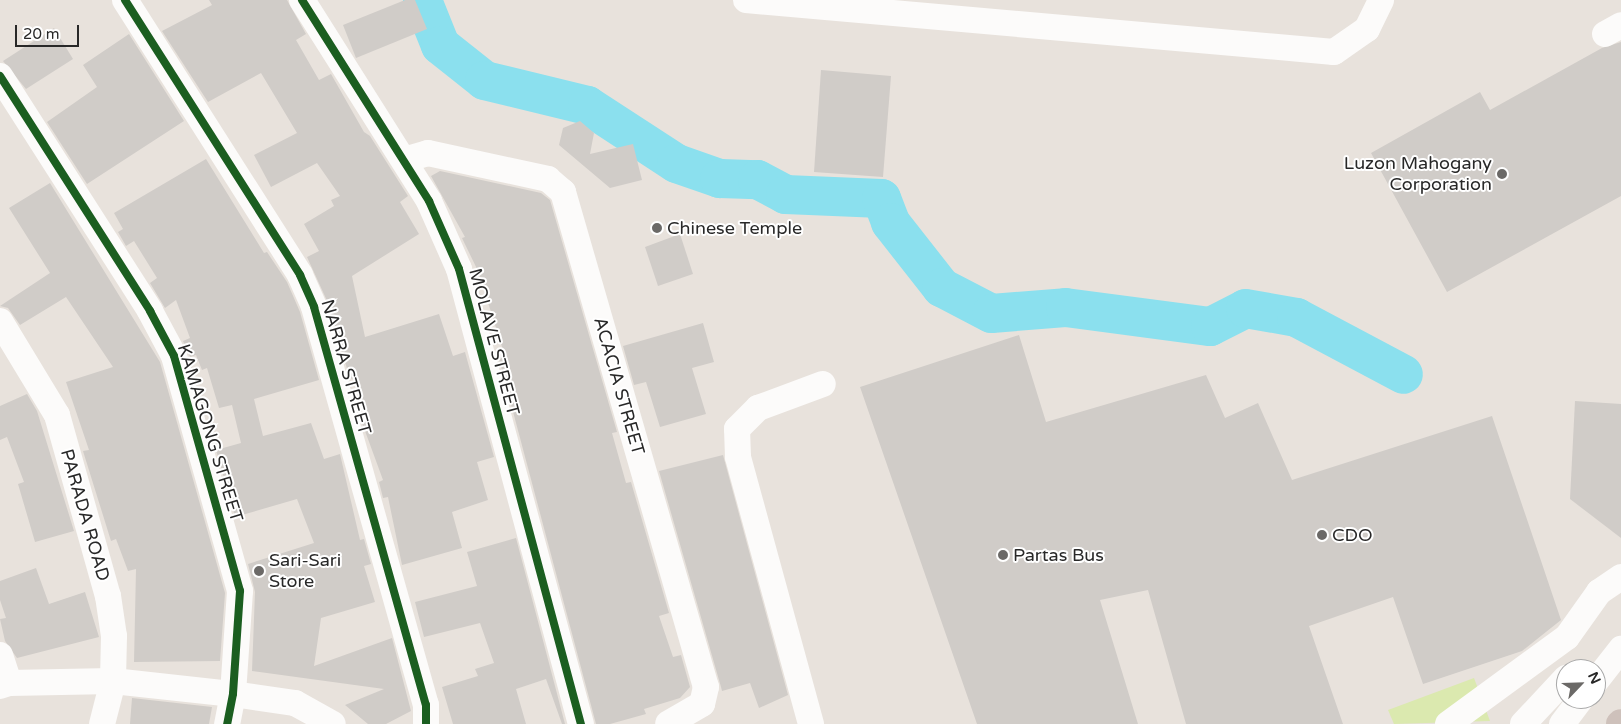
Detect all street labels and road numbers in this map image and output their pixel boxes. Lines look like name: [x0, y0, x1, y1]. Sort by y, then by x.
street label: MOLAVE STREET: [464, 266, 524, 418]
street label: NARRA STREET: [316, 297, 376, 437]
street label: ACACIA STREET: [589, 314, 649, 458]
street label: KAMAGONG STREET: [173, 341, 247, 525]
street label: PARADA ROAD: [56, 446, 114, 584]

